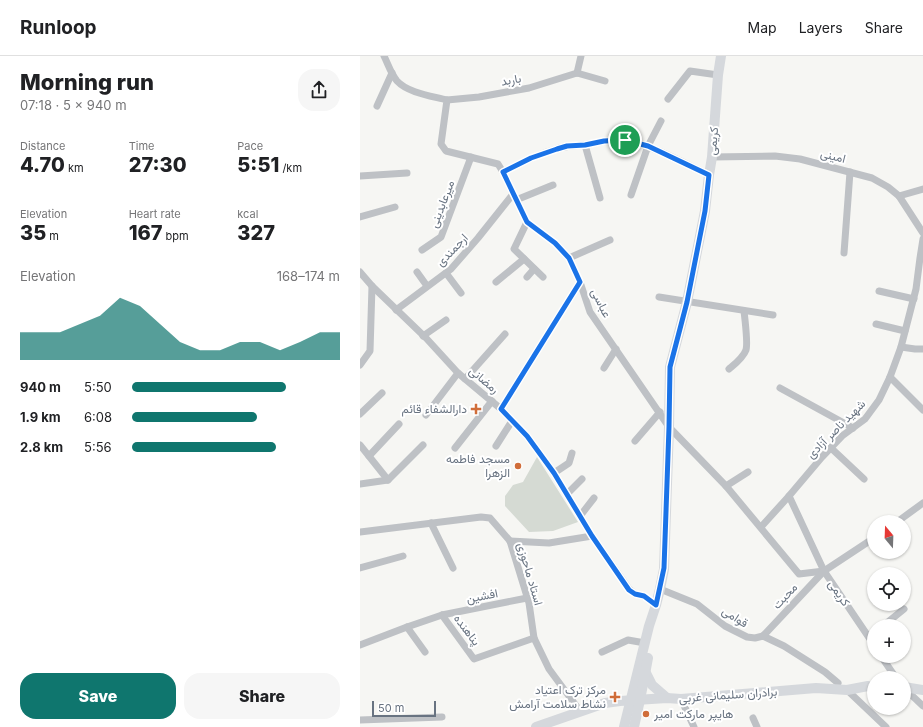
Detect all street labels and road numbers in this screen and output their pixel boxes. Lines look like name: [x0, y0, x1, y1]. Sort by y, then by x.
street label: باربد: [500, 70, 522, 90]
street label: کریمی: [704, 126, 722, 156]
street label: امینی: [819, 145, 847, 167]
street label: میرعابدینی: [426, 178, 458, 230]
street label: ارجمندی: [432, 230, 472, 270]
street label: عباسی: [587, 286, 615, 320]
street label: رمضانی: [466, 363, 502, 397]
street label: شهید ناصر آزادی: [803, 396, 869, 462]
street label: استاد ماحوزی: [513, 541, 547, 607]
street label: کریمی: [824, 577, 854, 609]
street label: محبت: [769, 580, 800, 612]
street label: افشین: [465, 585, 499, 607]
street label: قوامی: [719, 603, 751, 631]
street label: پناهنده: [450, 611, 484, 649]
street label: برادران سلیمانی غربی: [678, 684, 778, 706]

